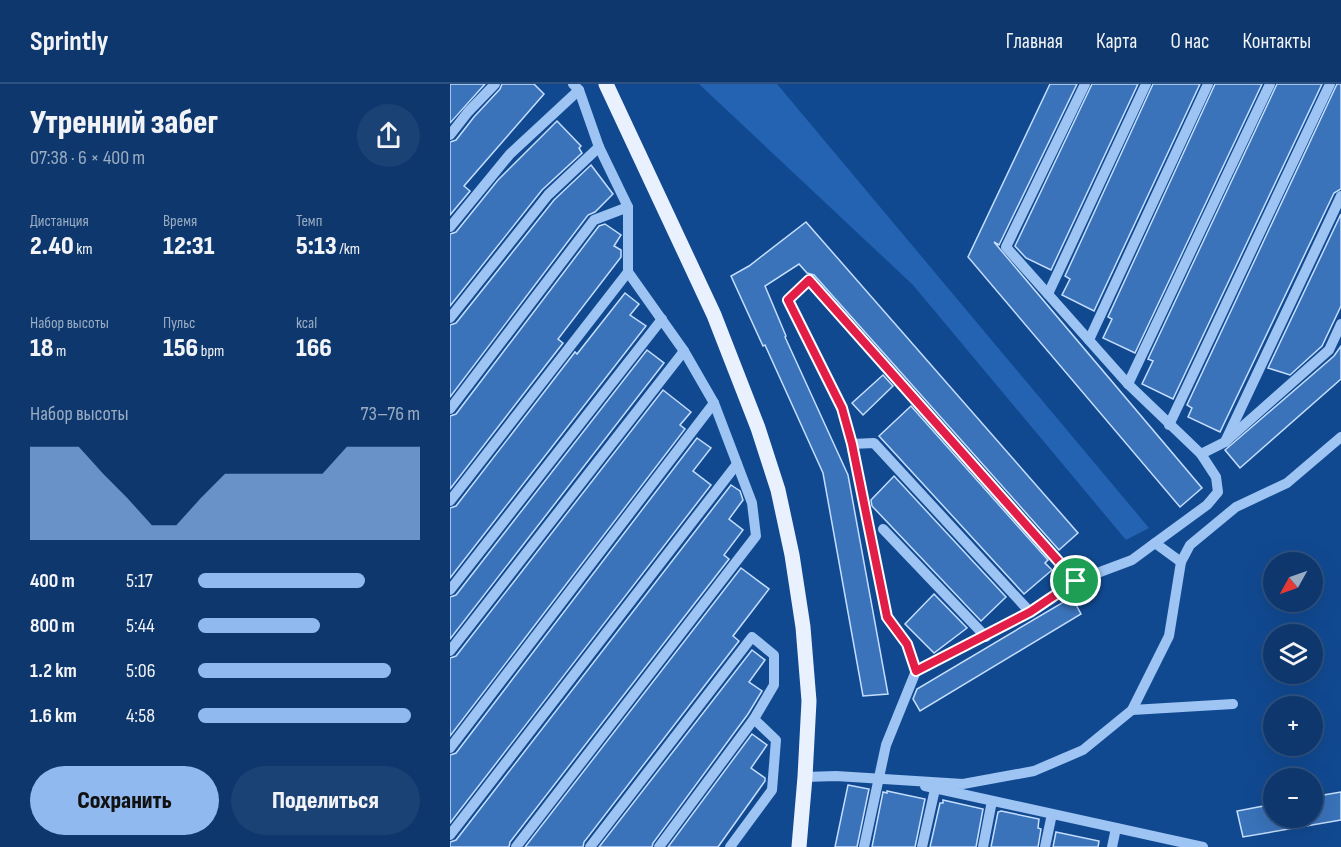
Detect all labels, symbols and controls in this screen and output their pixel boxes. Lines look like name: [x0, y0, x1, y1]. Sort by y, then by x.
text: Sprintly: [30, 25, 108, 58]
text: Главная: [1006, 29, 1063, 54]
text: Карта: [1096, 29, 1137, 54]
text: О нас: [1170, 29, 1209, 54]
text: Контакты: [1242, 29, 1311, 54]
text: Утренний забег: [30, 103, 218, 143]
button: share: [357, 104, 420, 167]
text: 07:38 · 6 × 400 m: [30, 146, 145, 170]
text: Дистанция: [30, 212, 89, 231]
text: Время: [163, 212, 197, 231]
text: Темп: [296, 212, 322, 231]
text: 2.40: [30, 231, 74, 262]
text: 12:31: [163, 231, 215, 262]
text: 5:13: [296, 231, 337, 262]
text: km: [74, 240, 93, 259]
text: /km: [337, 240, 360, 259]
text: Набор высоты: [30, 314, 109, 333]
text: Пульс: [163, 314, 196, 333]
text: kcal: [296, 314, 317, 333]
text: 18: [30, 333, 53, 364]
text: 156: [163, 333, 198, 364]
text: 166: [296, 333, 332, 364]
text: m: [53, 342, 66, 361]
text: bpm: [198, 342, 224, 361]
text: Набор высоты: [30, 402, 129, 426]
text: 73–76 m: [361, 402, 420, 426]
north arrow: [1263, 552, 1323, 612]
map controls: [1263, 552, 1323, 828]
pin: [1050, 555, 1101, 606]
icon: arrive: [1059, 564, 1092, 597]
text: 400 m: [30, 569, 75, 593]
text: 5:17: [126, 569, 153, 593]
text: 800 m: [30, 614, 75, 638]
text: 5:44: [126, 614, 155, 638]
button: layers: [1263, 624, 1323, 684]
text: 1.2 km: [30, 659, 77, 683]
text: 5:06: [126, 659, 155, 683]
button: +: [1263, 696, 1323, 756]
text: 1.6 km: [30, 704, 77, 728]
text: 4:58: [126, 704, 155, 728]
button: Сохранить: [30, 766, 219, 835]
button: Поделиться: [231, 766, 420, 835]
button: −: [1263, 768, 1323, 828]

